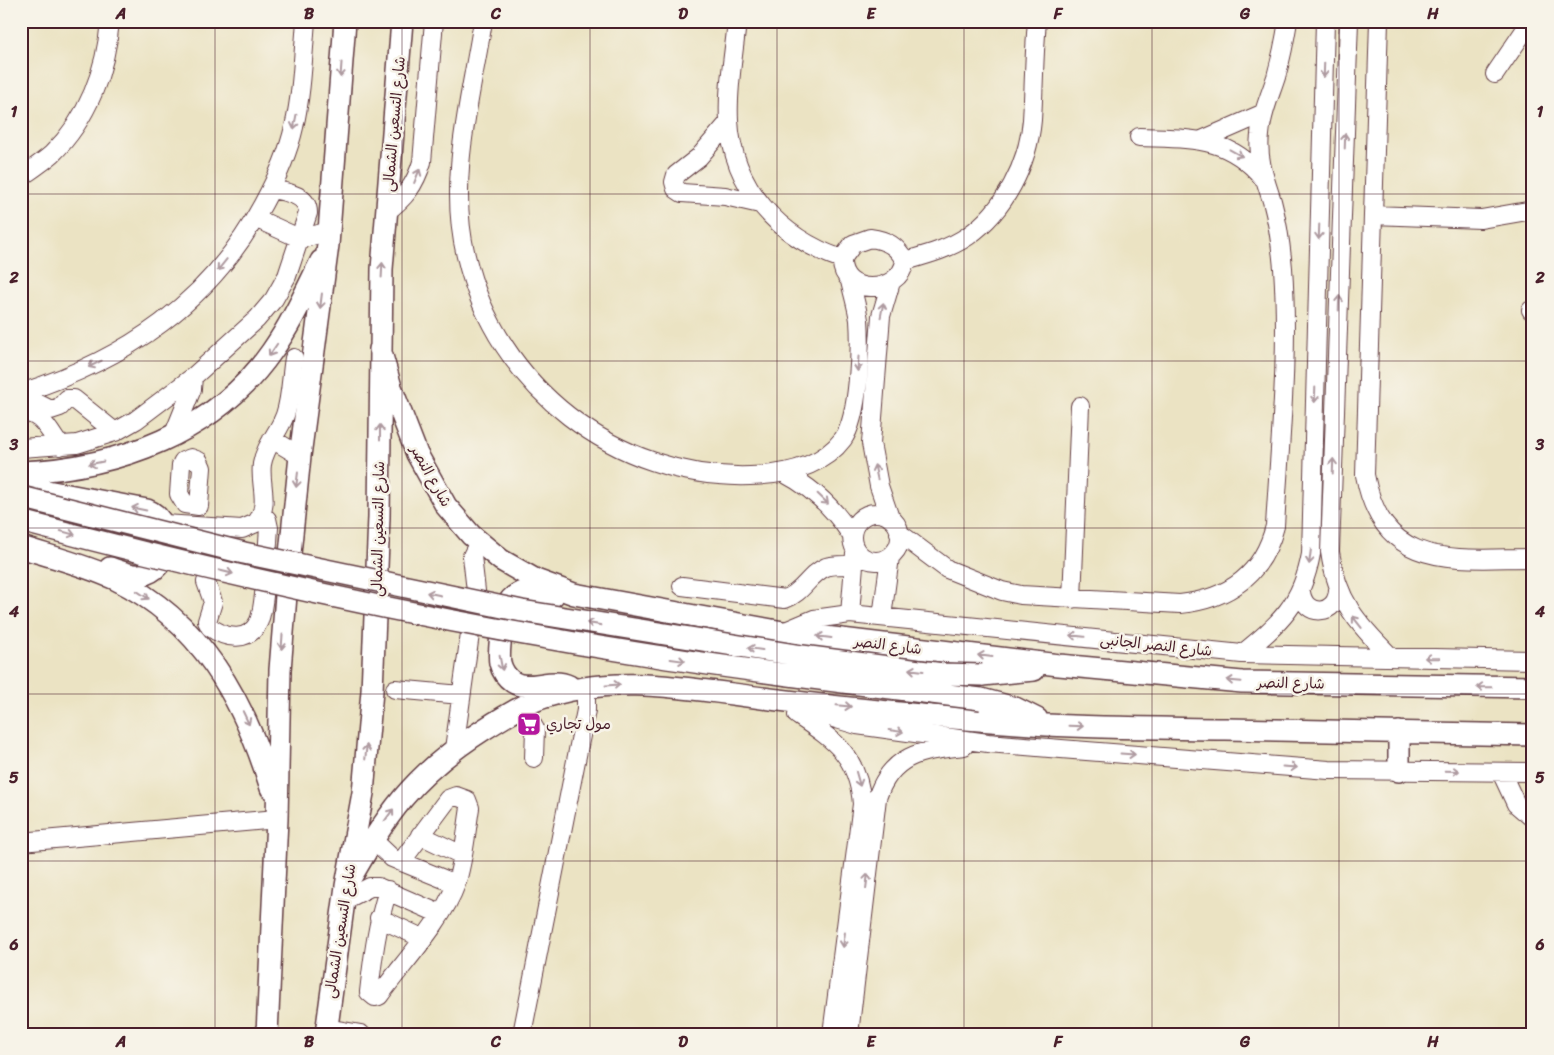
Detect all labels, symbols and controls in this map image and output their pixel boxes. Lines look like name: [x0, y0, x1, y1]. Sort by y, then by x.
text: A: [115, 0, 126, 28]
text: B: [304, 0, 315, 28]
text: C: [490, 0, 502, 28]
text: D: [678, 0, 688, 28]
text: E: [867, 0, 877, 28]
text: F: [1053, 0, 1064, 28]
text: G: [1239, 0, 1251, 28]
text: H: [1426, 0, 1439, 28]
street label: شارع التسعين الشمالى: [375, 55, 413, 193]
one-way arrow: [337, 62, 346, 78]
one-way arrow: [1319, 62, 1328, 78]
text: 1: [11, 97, 18, 126]
text: 1: [1537, 97, 1544, 126]
one-way arrow: [290, 113, 299, 129]
one-way arrow: [1340, 133, 1350, 149]
one-way arrow: [1228, 149, 1243, 159]
one-way arrow: [413, 169, 422, 184]
one-way arrow: [1314, 224, 1324, 240]
one-way arrow: [216, 258, 227, 271]
one-way arrow: [377, 262, 386, 278]
text: 2: [8, 263, 19, 292]
text: 2: [1534, 263, 1545, 292]
one-way arrow: [316, 293, 326, 309]
one-way arrow: [1334, 295, 1344, 312]
one-way arrow: [878, 303, 888, 319]
one-way arrow: [268, 342, 278, 356]
one-way arrow: [853, 356, 862, 372]
one-way arrow: [88, 360, 103, 369]
one-way arrow: [1310, 386, 1320, 403]
one-way arrow: [375, 425, 385, 441]
text: 3: [9, 430, 19, 459]
text: 3: [1535, 430, 1545, 459]
street label: شارع النصر: [402, 438, 459, 512]
one-way arrow: [1329, 458, 1338, 474]
one-way arrow: [89, 459, 105, 468]
street label: شارع التسعين الشمالى: [364, 461, 392, 597]
one-way arrow: [871, 464, 880, 480]
one-way arrow: [292, 472, 302, 488]
one-way arrow: [816, 493, 829, 505]
one-way arrow: [132, 503, 148, 513]
one-way arrow: [60, 529, 76, 539]
one-way arrow: [1305, 549, 1315, 565]
one-way arrow: [218, 568, 234, 577]
one-way arrow: [427, 589, 443, 598]
one-way arrow: [135, 590, 149, 600]
text: 4: [8, 597, 19, 626]
text: 4: [1534, 597, 1545, 626]
one-way arrow: [1352, 615, 1363, 628]
one-way arrow: [586, 618, 602, 628]
street label: شارع النصر الجانبى: [1099, 626, 1213, 664]
street label: شارع النصر: [851, 628, 923, 662]
one-way arrow: [816, 632, 832, 642]
one-way arrow: [1070, 632, 1086, 641]
one-way arrow: [278, 633, 287, 649]
one-way arrow: [747, 644, 763, 654]
one-way arrow: [978, 651, 994, 661]
one-way arrow: [1424, 653, 1440, 663]
one-way arrow: [497, 655, 507, 671]
one-way arrow: [669, 655, 685, 665]
one-way arrow: [908, 665, 924, 675]
street label: شارع النصر: [1255, 669, 1325, 697]
one-way arrow: [1226, 677, 1242, 686]
one-way arrow: [605, 681, 621, 690]
one-way arrow: [1476, 682, 1492, 692]
one-way arrow: [836, 702, 852, 711]
one-way arrow: [242, 710, 252, 725]
supermarket icon: مول تجاري: [516, 711, 542, 737]
place label: مول تجاري: [546, 711, 611, 737]
one-way arrow: [1068, 721, 1084, 730]
one-way arrow: [888, 726, 904, 736]
one-way arrow: [362, 744, 371, 760]
one-way arrow: [1119, 750, 1135, 759]
one-way arrow: [1281, 762, 1297, 771]
text: 5: [9, 763, 19, 792]
text: 5: [1535, 763, 1545, 792]
one-way arrow: [1444, 766, 1460, 776]
one-way arrow: [853, 771, 863, 787]
one-way arrow: [383, 809, 394, 822]
street label: شارع التسعين الشمالى: [317, 862, 363, 1000]
one-way arrow: [862, 873, 872, 889]
text: 6: [8, 930, 19, 959]
text: 6: [1534, 930, 1545, 959]
one-way arrow: [839, 932, 849, 948]
text: A: [115, 1027, 126, 1055]
text: B: [304, 1027, 315, 1055]
text: C: [490, 1027, 502, 1055]
text: D: [678, 1027, 688, 1055]
text: E: [867, 1027, 877, 1055]
text: F: [1053, 1027, 1064, 1055]
text: G: [1239, 1027, 1251, 1055]
text: H: [1426, 1027, 1439, 1055]

